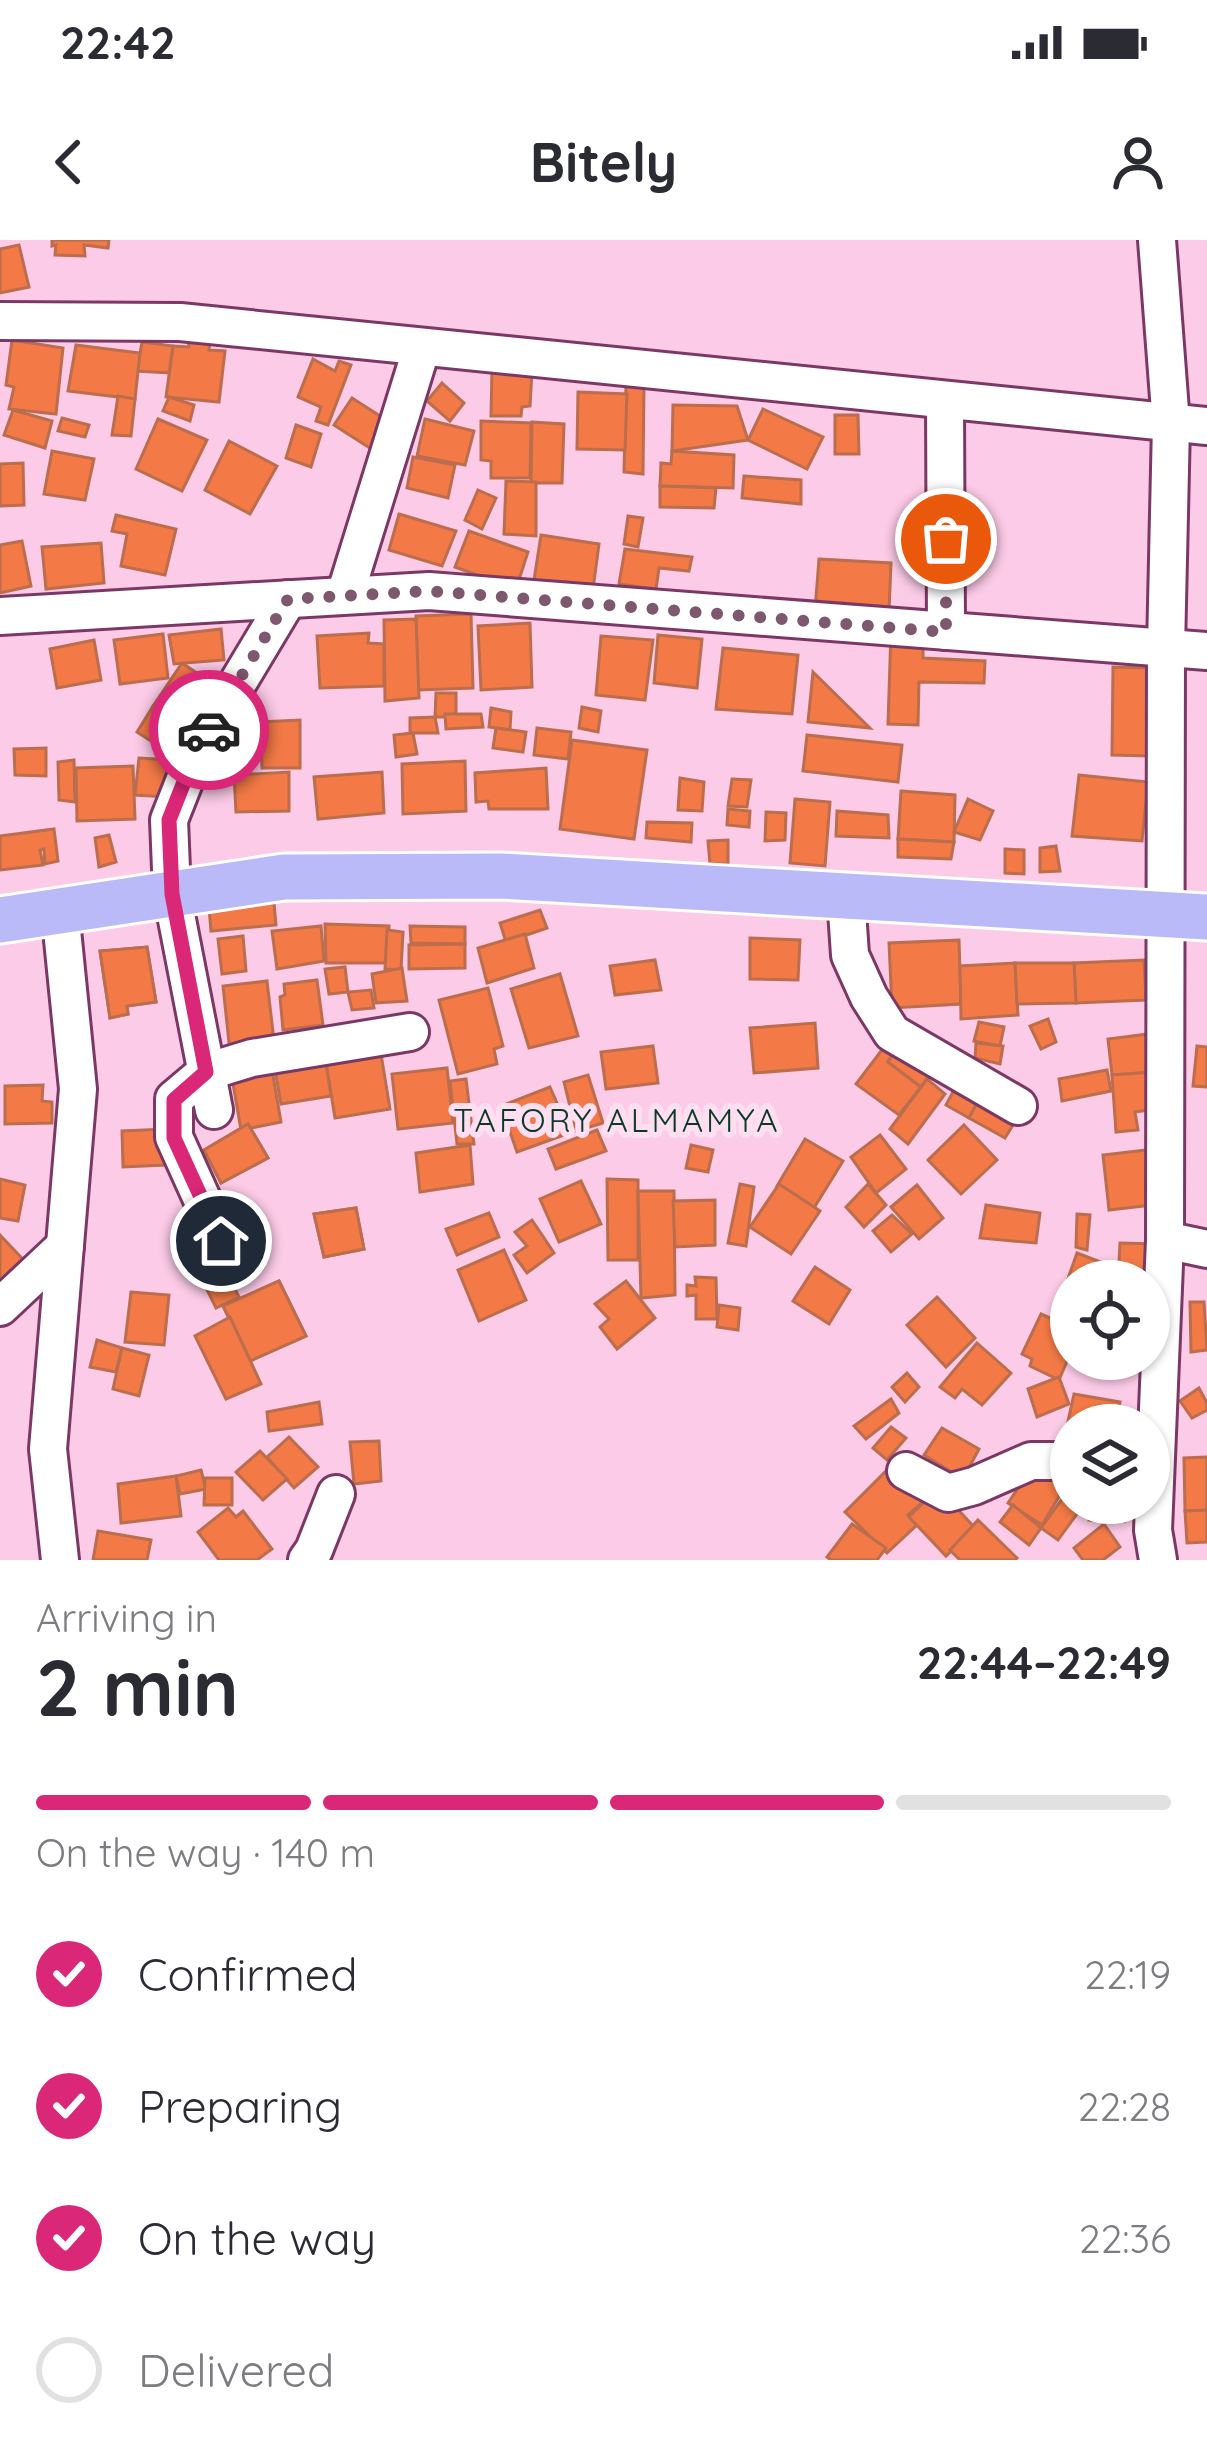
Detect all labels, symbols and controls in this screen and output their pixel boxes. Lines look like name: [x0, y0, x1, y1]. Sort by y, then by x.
text: 22:42: [60, 14, 176, 70]
text: Bitely: [530, 128, 677, 196]
icon: back: [36, 129, 102, 195]
icon: person: [1105, 129, 1171, 195]
pin: [895, 488, 997, 590]
icon: bag: [913, 506, 979, 572]
courier: [149, 670, 269, 790]
icon: car: [176, 697, 242, 763]
district label: TAFORY ALMAMYA: [453, 1099, 781, 1140]
pin: [170, 1190, 272, 1292]
icon: home: [188, 1208, 254, 1274]
map controls: [1050, 1260, 1170, 1524]
button: locate: [1050, 1260, 1170, 1380]
button: layers: [1050, 1404, 1170, 1524]
text: Arriving in: [36, 1593, 217, 1642]
text: 22:44–22:49: [917, 1634, 1171, 1690]
text: 2 min: [36, 1638, 239, 1736]
text: On the way · 140 m: [36, 1828, 375, 1877]
icon: check: [36, 1941, 102, 2007]
text: Confirmed: [138, 1946, 357, 2002]
text: 22:19: [1084, 1950, 1171, 1999]
icon: check: [36, 2073, 102, 2139]
text: Preparing: [138, 2078, 342, 2134]
text: 22:28: [1078, 2082, 1171, 2131]
icon: check: [36, 2205, 102, 2271]
text: On the way: [138, 2210, 376, 2266]
text: 22:36: [1079, 2214, 1171, 2263]
text: Delivered: [138, 2342, 334, 2398]

